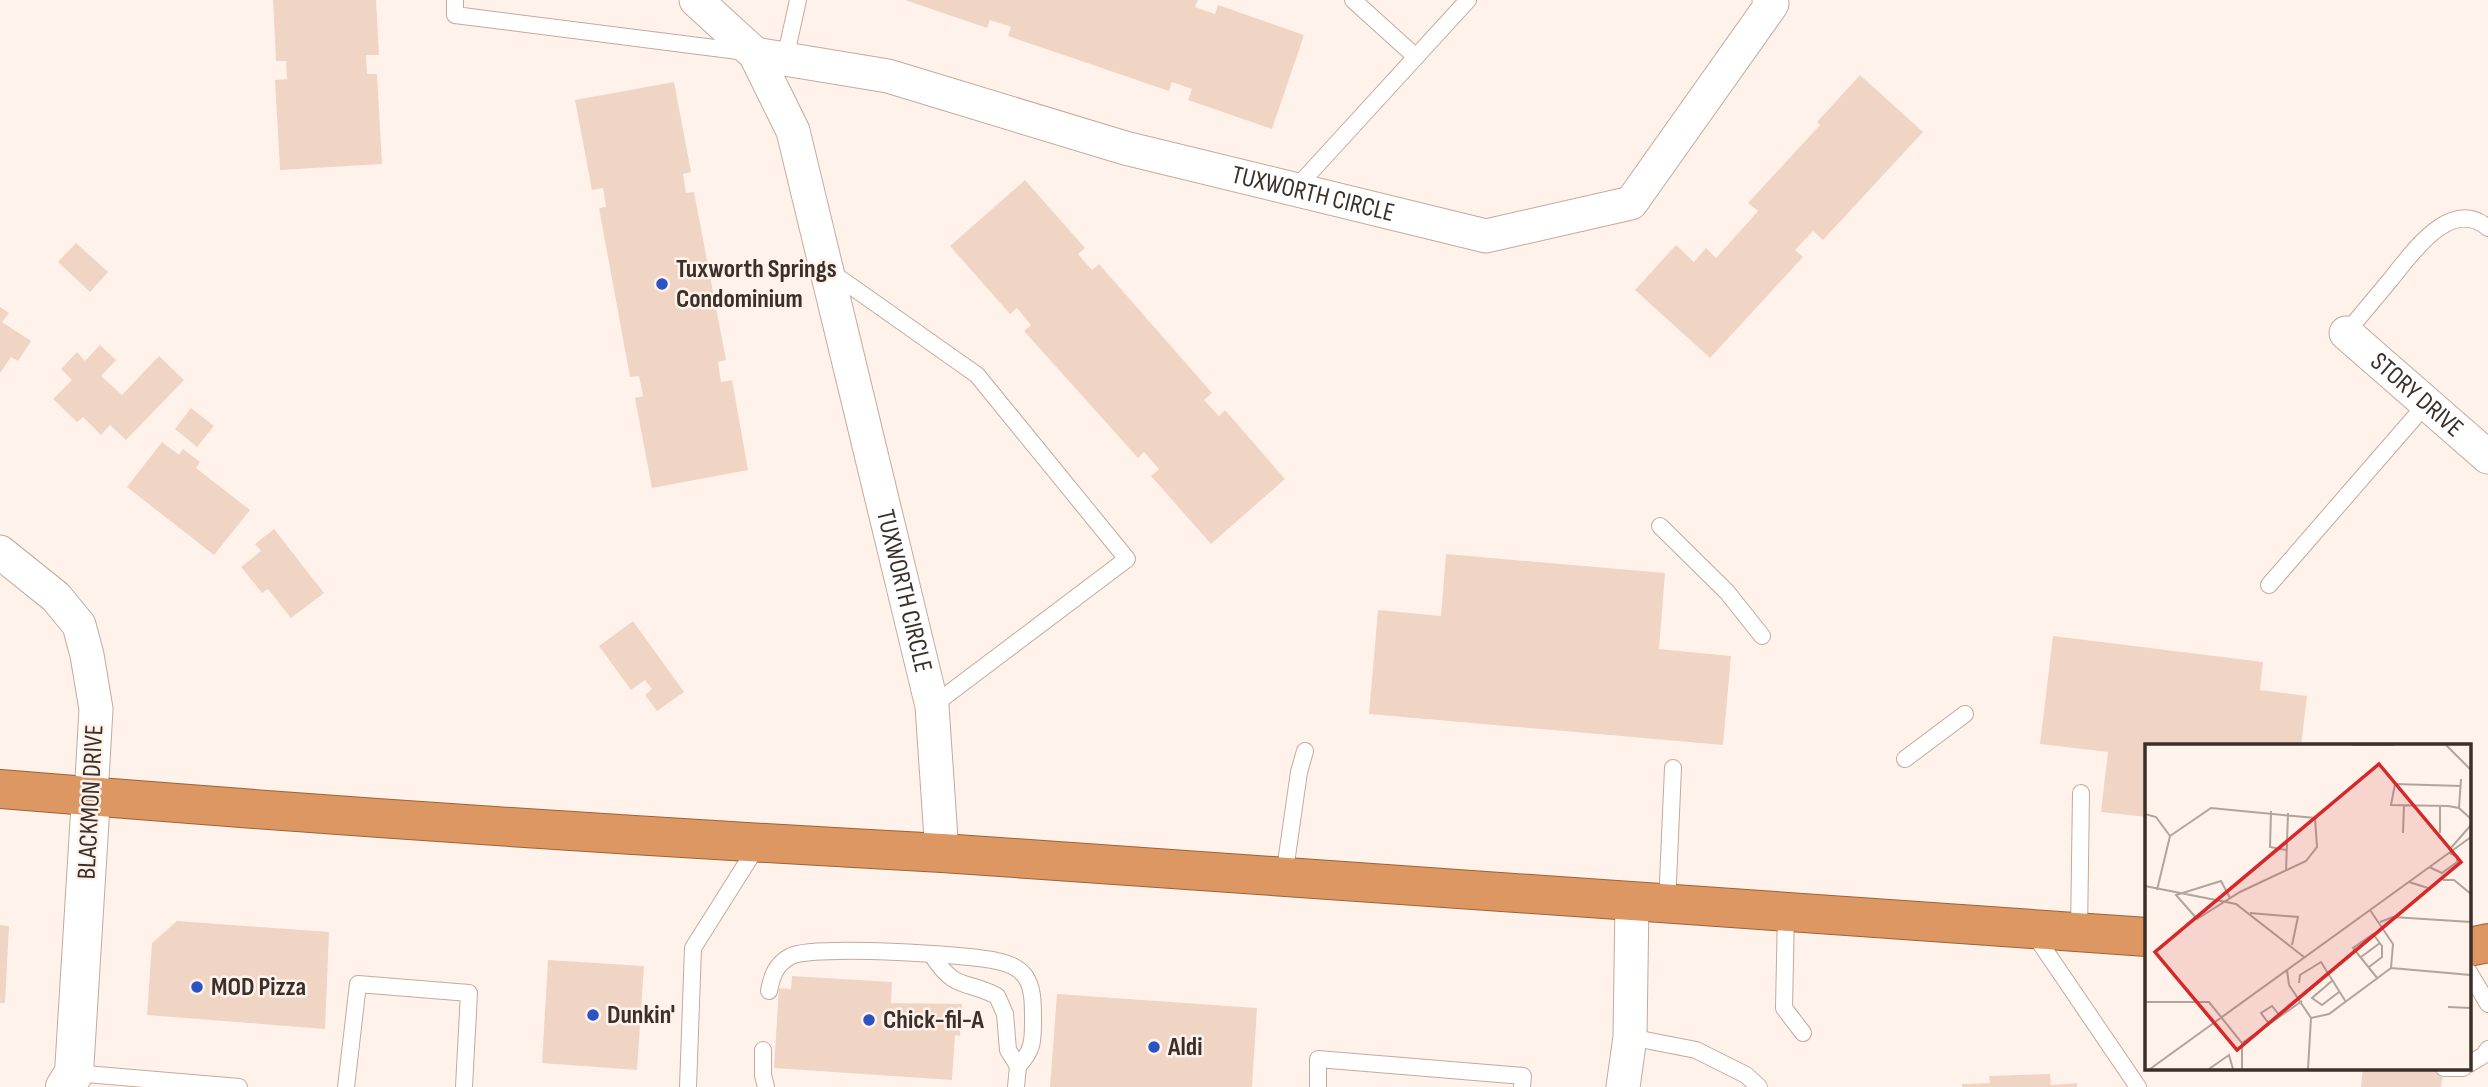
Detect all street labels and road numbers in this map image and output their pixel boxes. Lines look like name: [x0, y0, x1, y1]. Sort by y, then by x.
street label: TUXWORTH CIRCLE: [1228, 159, 1397, 229]
street label: STORY DRIVE: [2364, 346, 2470, 444]
street label: TUXWORTH CIRCLE: [870, 506, 939, 675]
street label: BLACKMON DRIVE: [71, 724, 111, 880]

